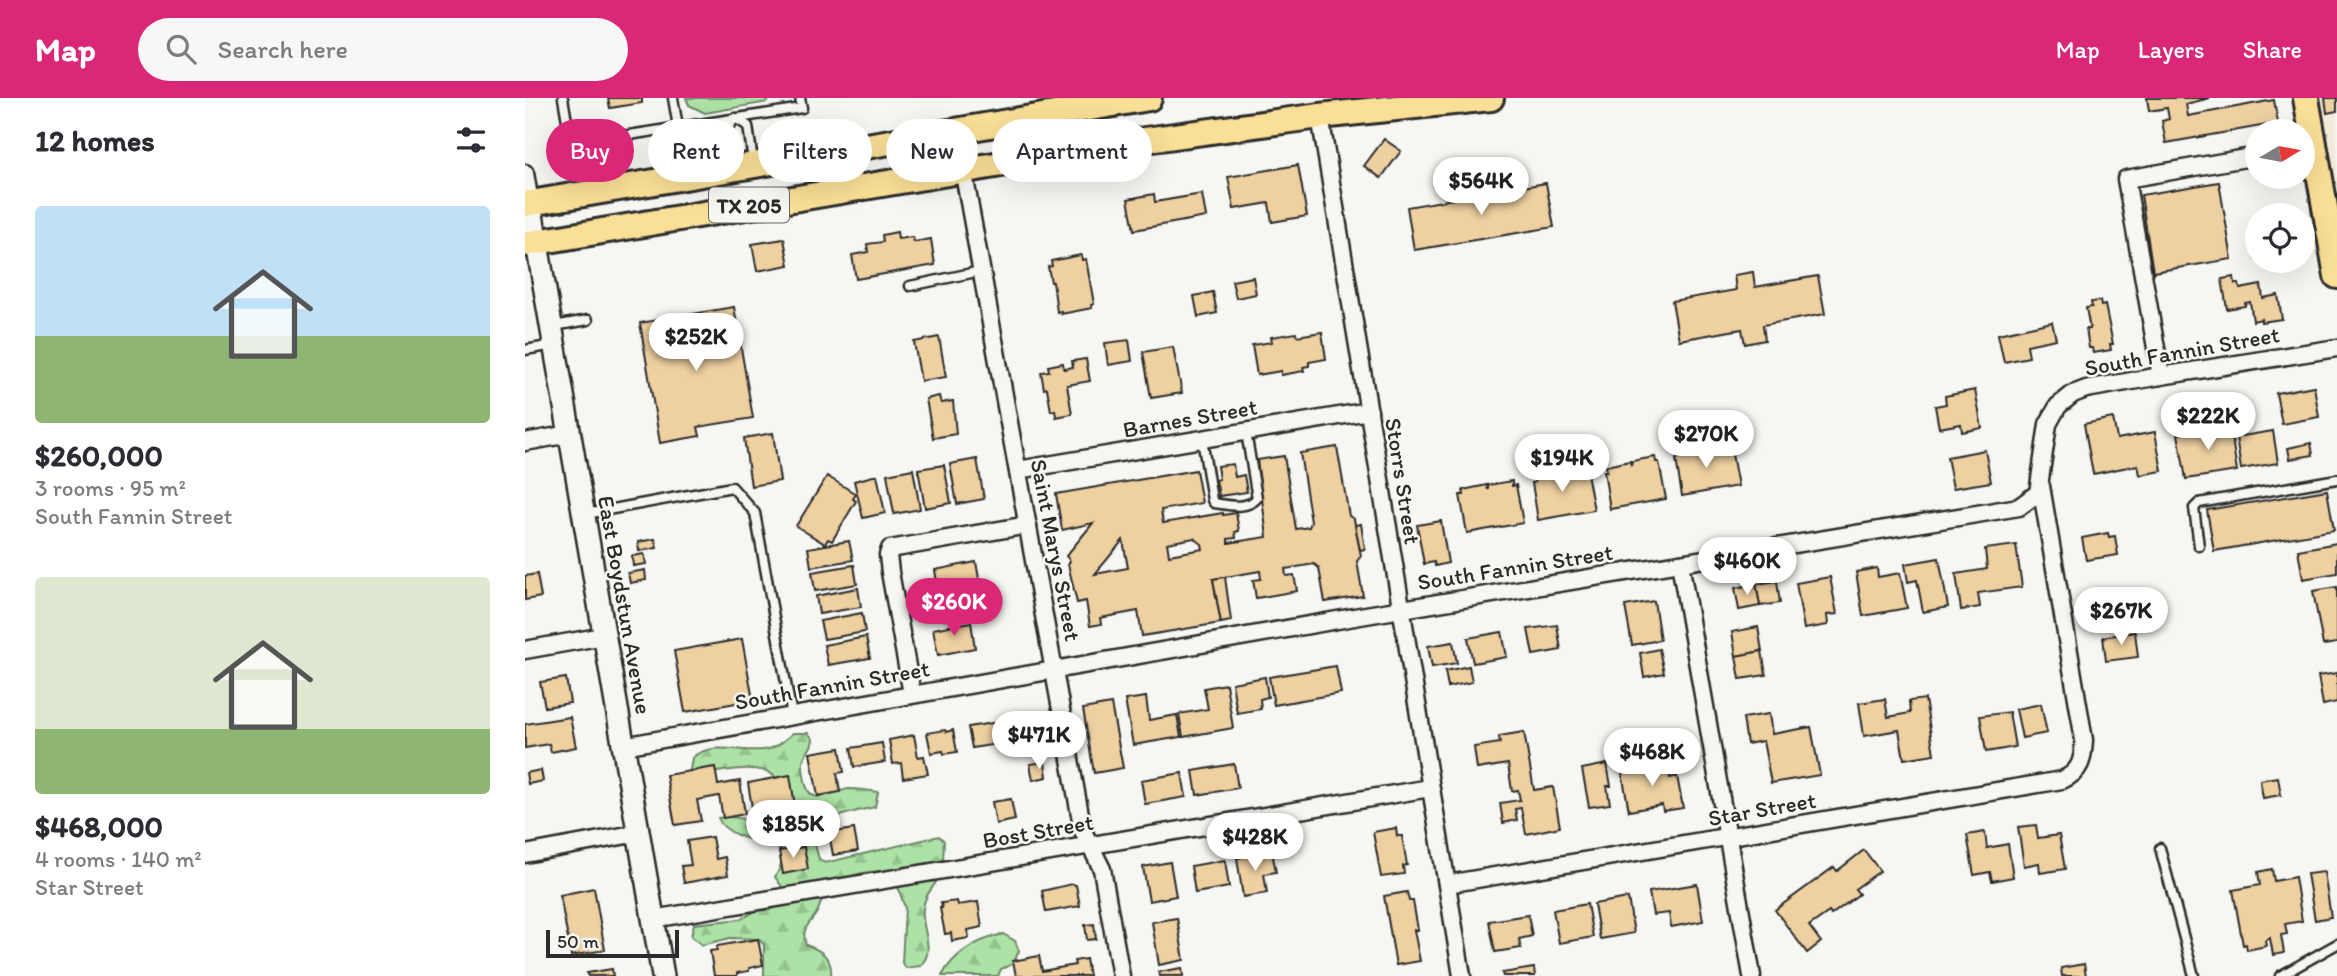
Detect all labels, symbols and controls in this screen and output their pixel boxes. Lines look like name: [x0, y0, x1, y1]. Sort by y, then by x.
search box: [138, 18, 628, 81]
text: Map: [35, 30, 96, 69]
icon: search: [162, 30, 200, 68]
text: Search here: [218, 33, 348, 65]
text: Map: [2056, 35, 2100, 64]
text: Layers: [2138, 35, 2205, 64]
text: Share: [2243, 35, 2302, 64]
chip: Buy: [546, 119, 634, 182]
chip: Rent: [648, 119, 744, 182]
chip: Filters: [758, 119, 872, 182]
chip: New: [886, 119, 978, 182]
chip: Apartment: [992, 119, 1152, 182]
north arrow: [2245, 119, 2315, 189]
map controls: [2245, 119, 2315, 273]
icon: filters: [452, 121, 490, 159]
text: 12 homes: [35, 122, 155, 159]
pin: $564K: [1432, 158, 1530, 217]
text: $564K: [1449, 166, 1513, 194]
road number: TX 205: [709, 188, 789, 222]
button: locate: [2245, 203, 2315, 273]
icon: home: [200, 251, 326, 377]
pin: $252K: [647, 314, 745, 373]
street label: South Fannin Street: [2082, 320, 2282, 382]
text: $252K: [665, 322, 727, 350]
street label: Barnes Street: [1121, 392, 1260, 444]
pin: $222K: [2159, 392, 2257, 452]
text: $222K: [2177, 401, 2239, 429]
pin: $270K: [1657, 410, 1755, 470]
street label: Storrs Street: [1379, 416, 1427, 546]
text: $270K: [1674, 419, 1738, 447]
pin: $194K: [1513, 434, 1611, 494]
text: $260,000: [35, 437, 163, 474]
text: $194K: [1531, 443, 1593, 471]
street label: Saint Marys Street: [1025, 457, 1087, 644]
text: 3 rooms · 95 m²: [35, 474, 186, 502]
street label: East Boydstun Avenue: [592, 493, 658, 717]
text: South Fannin Street: [35, 502, 232, 530]
street label: South Fannin Street: [1415, 538, 1615, 596]
pin: $460K: [1698, 538, 1796, 597]
text: $460K: [1714, 546, 1780, 574]
pin: $260K: [905, 578, 1003, 638]
text: $260K: [922, 587, 986, 615]
pin: $267K: [2072, 588, 2170, 647]
text: $267K: [2090, 596, 2152, 624]
icon: home: [200, 622, 326, 748]
street label: South Fannin Street: [732, 654, 932, 716]
pin: $471K: [990, 712, 1088, 771]
text: $471K: [1008, 720, 1070, 748]
pin: $468K: [1603, 728, 1701, 788]
text: $468K: [1620, 737, 1684, 765]
street label: Star Street: [1706, 786, 1818, 832]
pin: $185K: [744, 800, 842, 860]
street label: Bost Street: [980, 807, 1096, 854]
text: $468,000: [35, 808, 163, 845]
text: $185K: [762, 809, 824, 837]
pin: $428K: [1206, 814, 1304, 873]
text: $428K: [1223, 822, 1287, 850]
text: 4 rooms · 140 m²: [35, 845, 202, 873]
text: Star Street: [35, 873, 144, 901]
scale bar: [546, 927, 679, 959]
text: 50 m: [557, 930, 599, 953]

